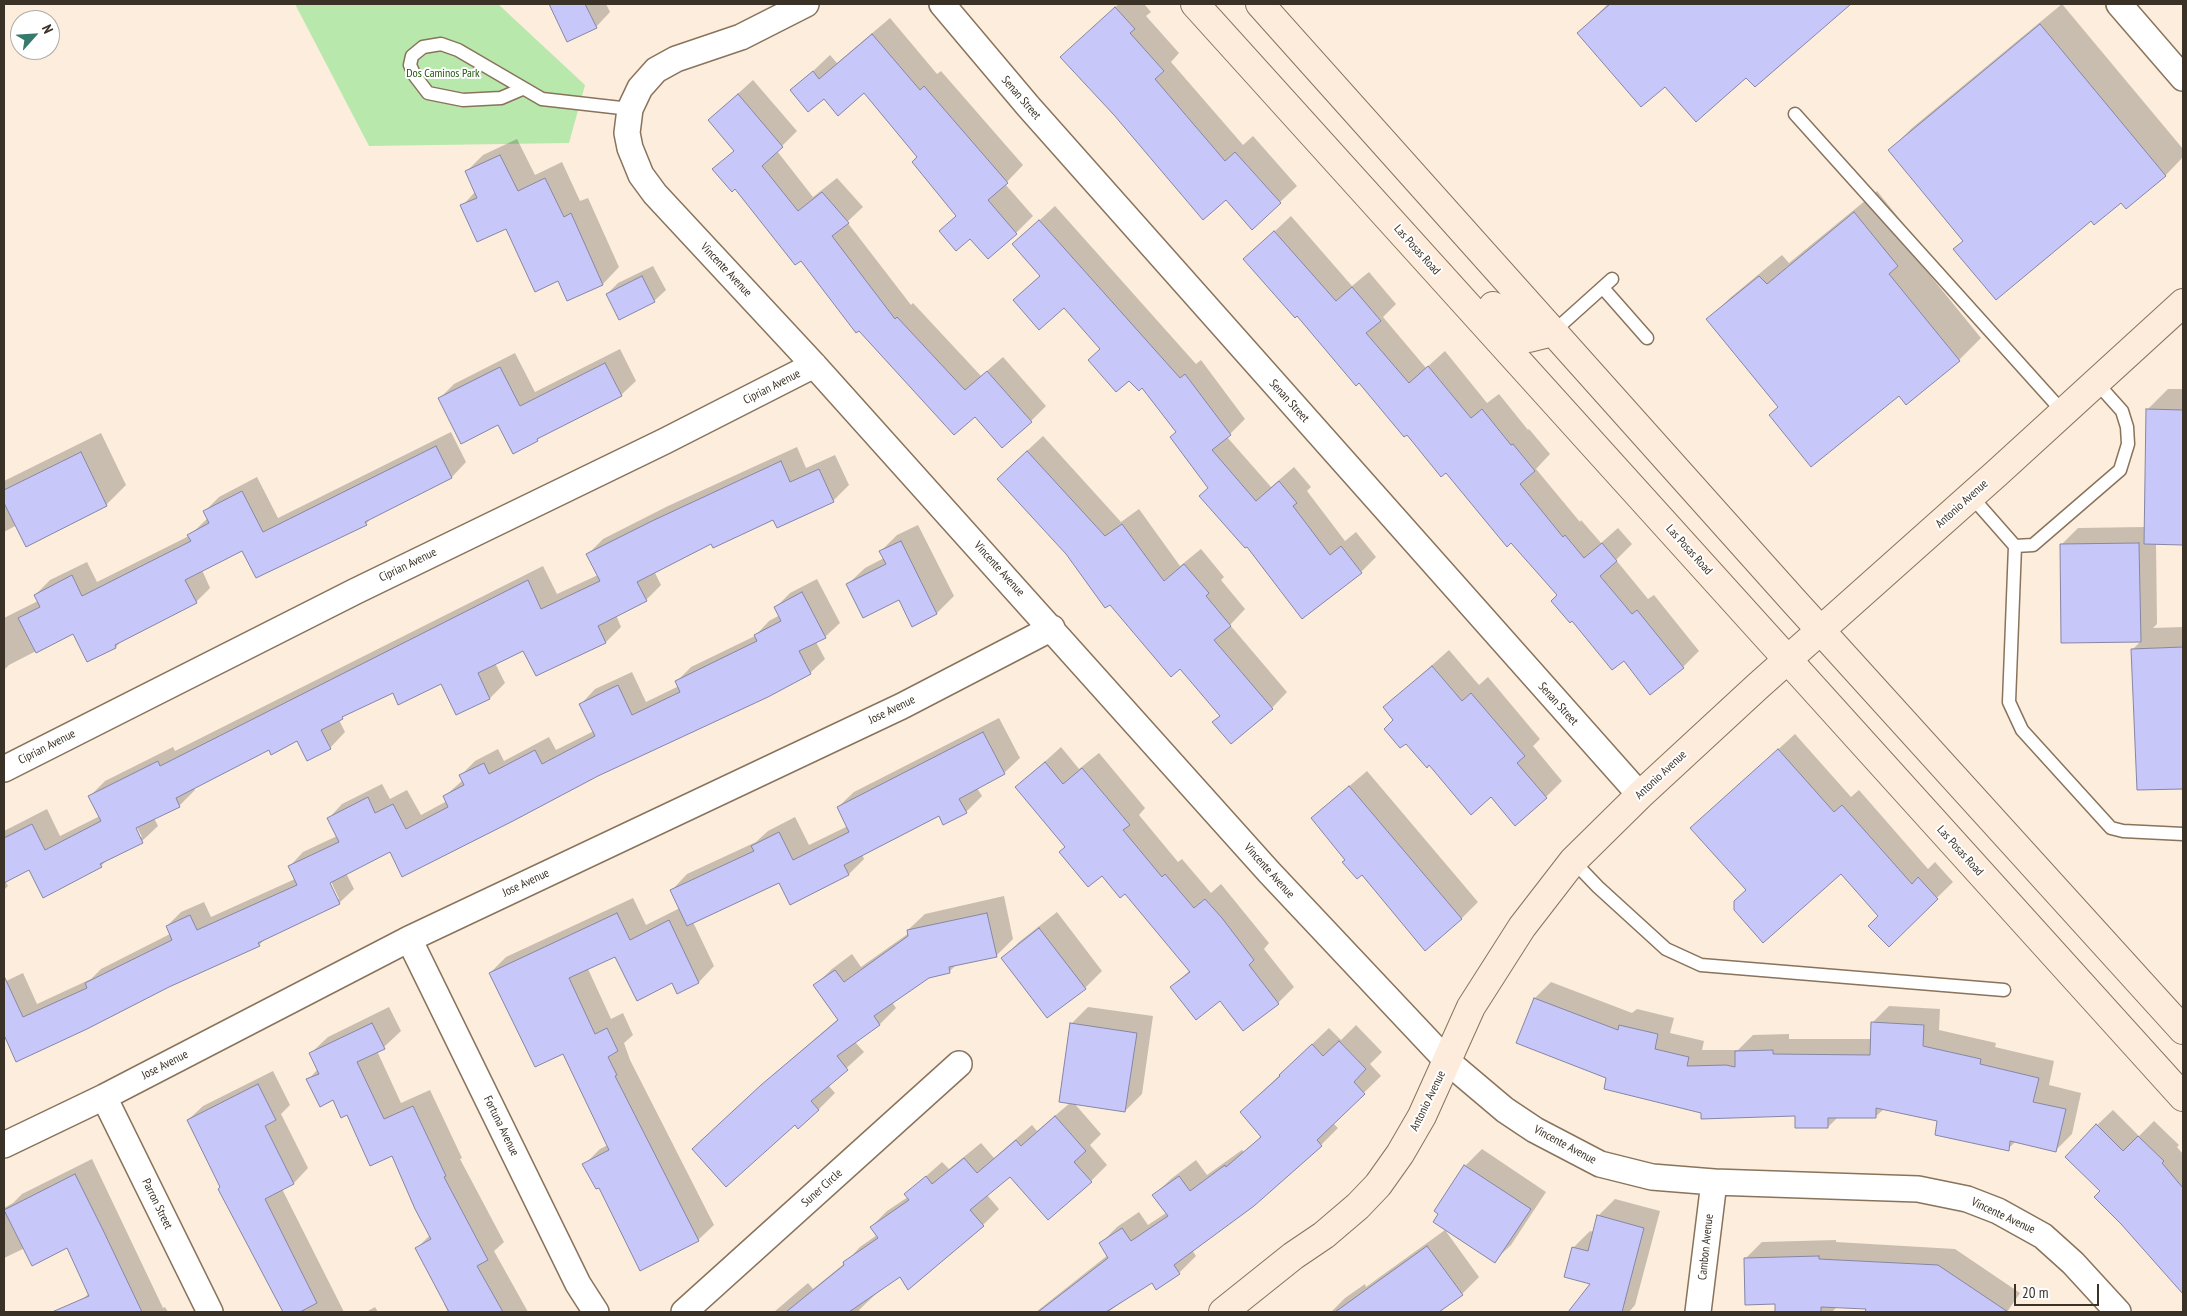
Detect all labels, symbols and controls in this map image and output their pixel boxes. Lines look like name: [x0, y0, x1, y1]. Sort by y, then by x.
north arrow: [10, 10, 60, 60]
text: N: [38, 22, 57, 36]
park label: Dos Caminos Park: [406, 67, 480, 81]
street label: Senan Street: [998, 73, 1044, 123]
street label: Las Posas Road: [1391, 222, 1443, 278]
street label: Vincente Avenue: [697, 240, 755, 300]
street label: Ciprian Avenue: [741, 366, 803, 408]
street label: Senan Street: [1266, 377, 1312, 425]
street label: Antonio Avenue: [1933, 477, 1991, 531]
street label: Las Posas Road: [1663, 522, 1715, 578]
street label: Vincente Avenue: [971, 539, 1027, 599]
street label: Ciprian Avenue: [377, 545, 439, 585]
street label: Senan Street: [1535, 680, 1581, 728]
street label: Jose Avenue: [866, 693, 918, 727]
street label: Ciprian Avenue: [16, 726, 78, 768]
street label: Antonio Avenue: [1632, 747, 1690, 803]
street label: Las Posas Road: [1934, 823, 1986, 879]
street label: Vincente Avenue: [1241, 841, 1297, 901]
street label: Jose Avenue: [500, 866, 552, 900]
street label: Jose Avenue: [139, 1047, 191, 1083]
street label: Antonio Avenue: [1407, 1069, 1449, 1133]
street label: Fortuna Avenue: [480, 1094, 522, 1158]
street label: Vincente Avenue: [1531, 1122, 1599, 1168]
street label: Suner Circle: [799, 1166, 845, 1210]
street label: Parron Street: [139, 1176, 175, 1232]
street label: Vincente Avenue: [1969, 1195, 2037, 1237]
street label: Cambon Avenue: [1695, 1213, 1717, 1281]
scale bar: [2017, 1274, 2102, 1306]
text: 20 m: [2022, 1283, 2048, 1302]

